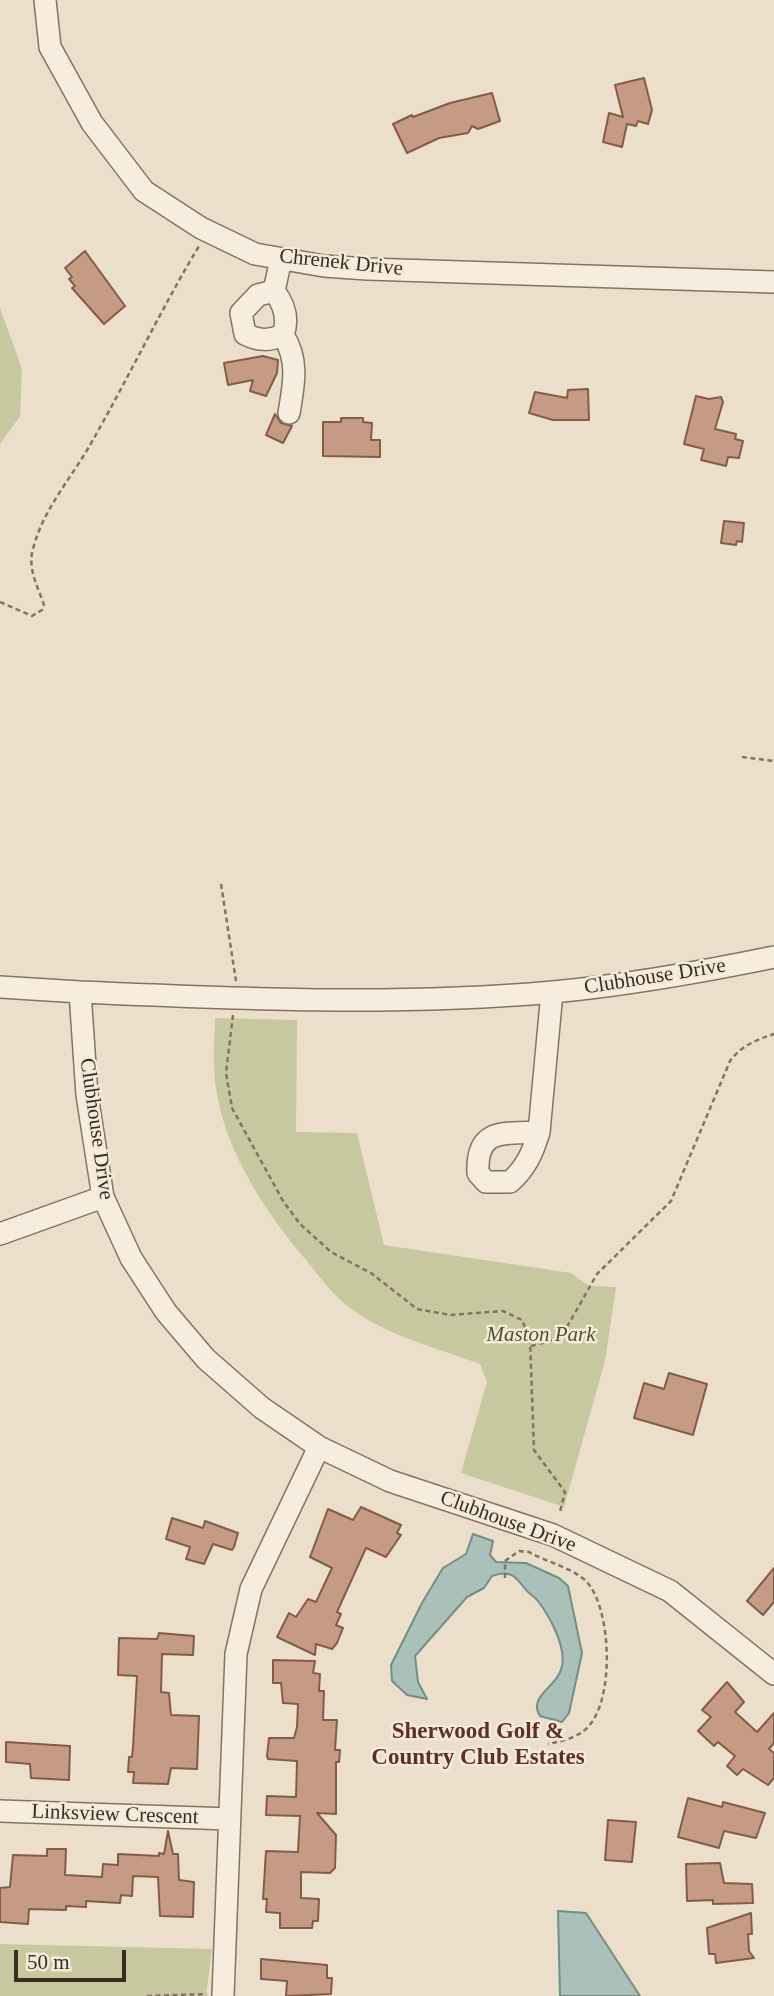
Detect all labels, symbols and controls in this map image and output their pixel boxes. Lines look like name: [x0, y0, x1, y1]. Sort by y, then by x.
street label: Chrenek Drive: [278, 244, 404, 282]
street label: Clubhouse Drive: [582, 953, 728, 1001]
street label: Clubhouse Drive: [74, 1056, 118, 1202]
park label: Maston Park: [486, 1322, 596, 1348]
street label: Clubhouse Drive: [437, 1486, 579, 1558]
district label: Sherwood Golf & Country Club Estates: [371, 1718, 585, 1772]
street label: Linksview Crescent: [31, 1799, 199, 1831]
scale bar: [18, 1937, 130, 1981]
text: 50 m: [27, 1950, 70, 1974]

